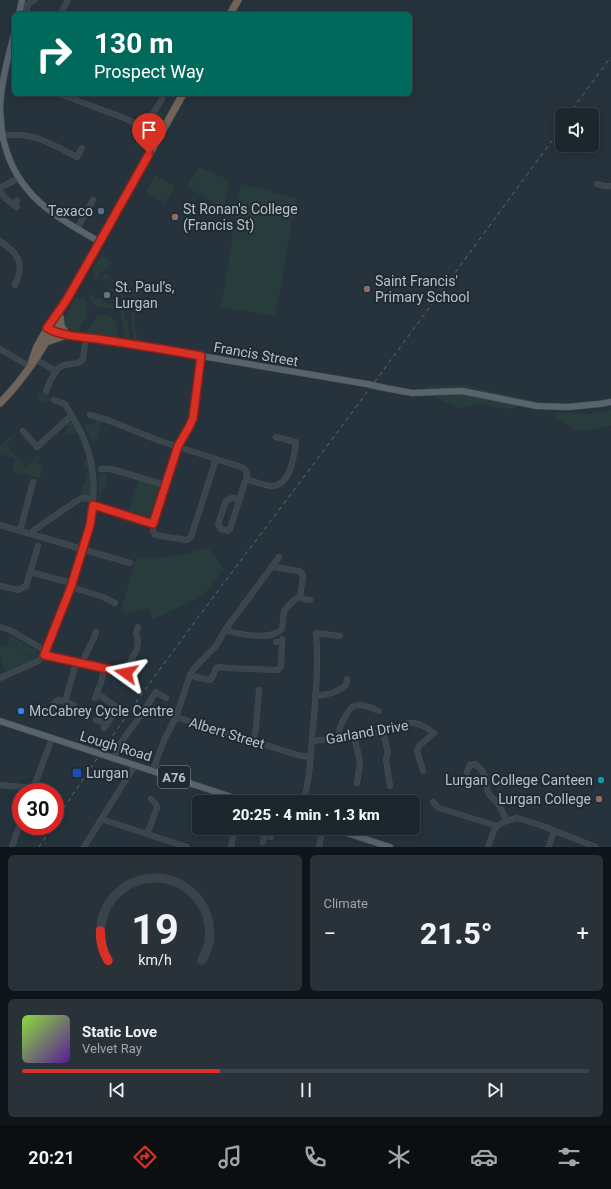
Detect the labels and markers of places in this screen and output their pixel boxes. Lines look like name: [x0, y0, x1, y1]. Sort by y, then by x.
pin: [132, 113, 166, 154]
place label: St Ronan's College (Francis St): [183, 201, 298, 234]
place label: Texaco: [48, 203, 93, 219]
marker: Texaco: [96, 206, 106, 216]
marker: St Ronan's College (Francis St): [170, 212, 180, 222]
place label: Saint Francis' Primary School: [375, 273, 470, 305]
place label: St. Paul’s, Lurgan: [115, 279, 175, 311]
marker: Saint Francis' Primary School: [362, 284, 372, 294]
marker: St. Paul’s, Lurgan: [102, 290, 112, 300]
place label: McCabrey Cycle Centre: [29, 703, 173, 719]
marker: McCabrey Cycle Centre: [16, 706, 26, 716]
place label: Lurgan: [86, 765, 129, 781]
marker: Lurgan: [71, 767, 83, 779]
place label: Lurgan College Canteen: [445, 772, 593, 788]
marker: Lurgan College Canteen: [596, 775, 606, 785]
place label: Lurgan College: [498, 791, 591, 807]
marker: Lurgan College: [594, 794, 604, 804]

